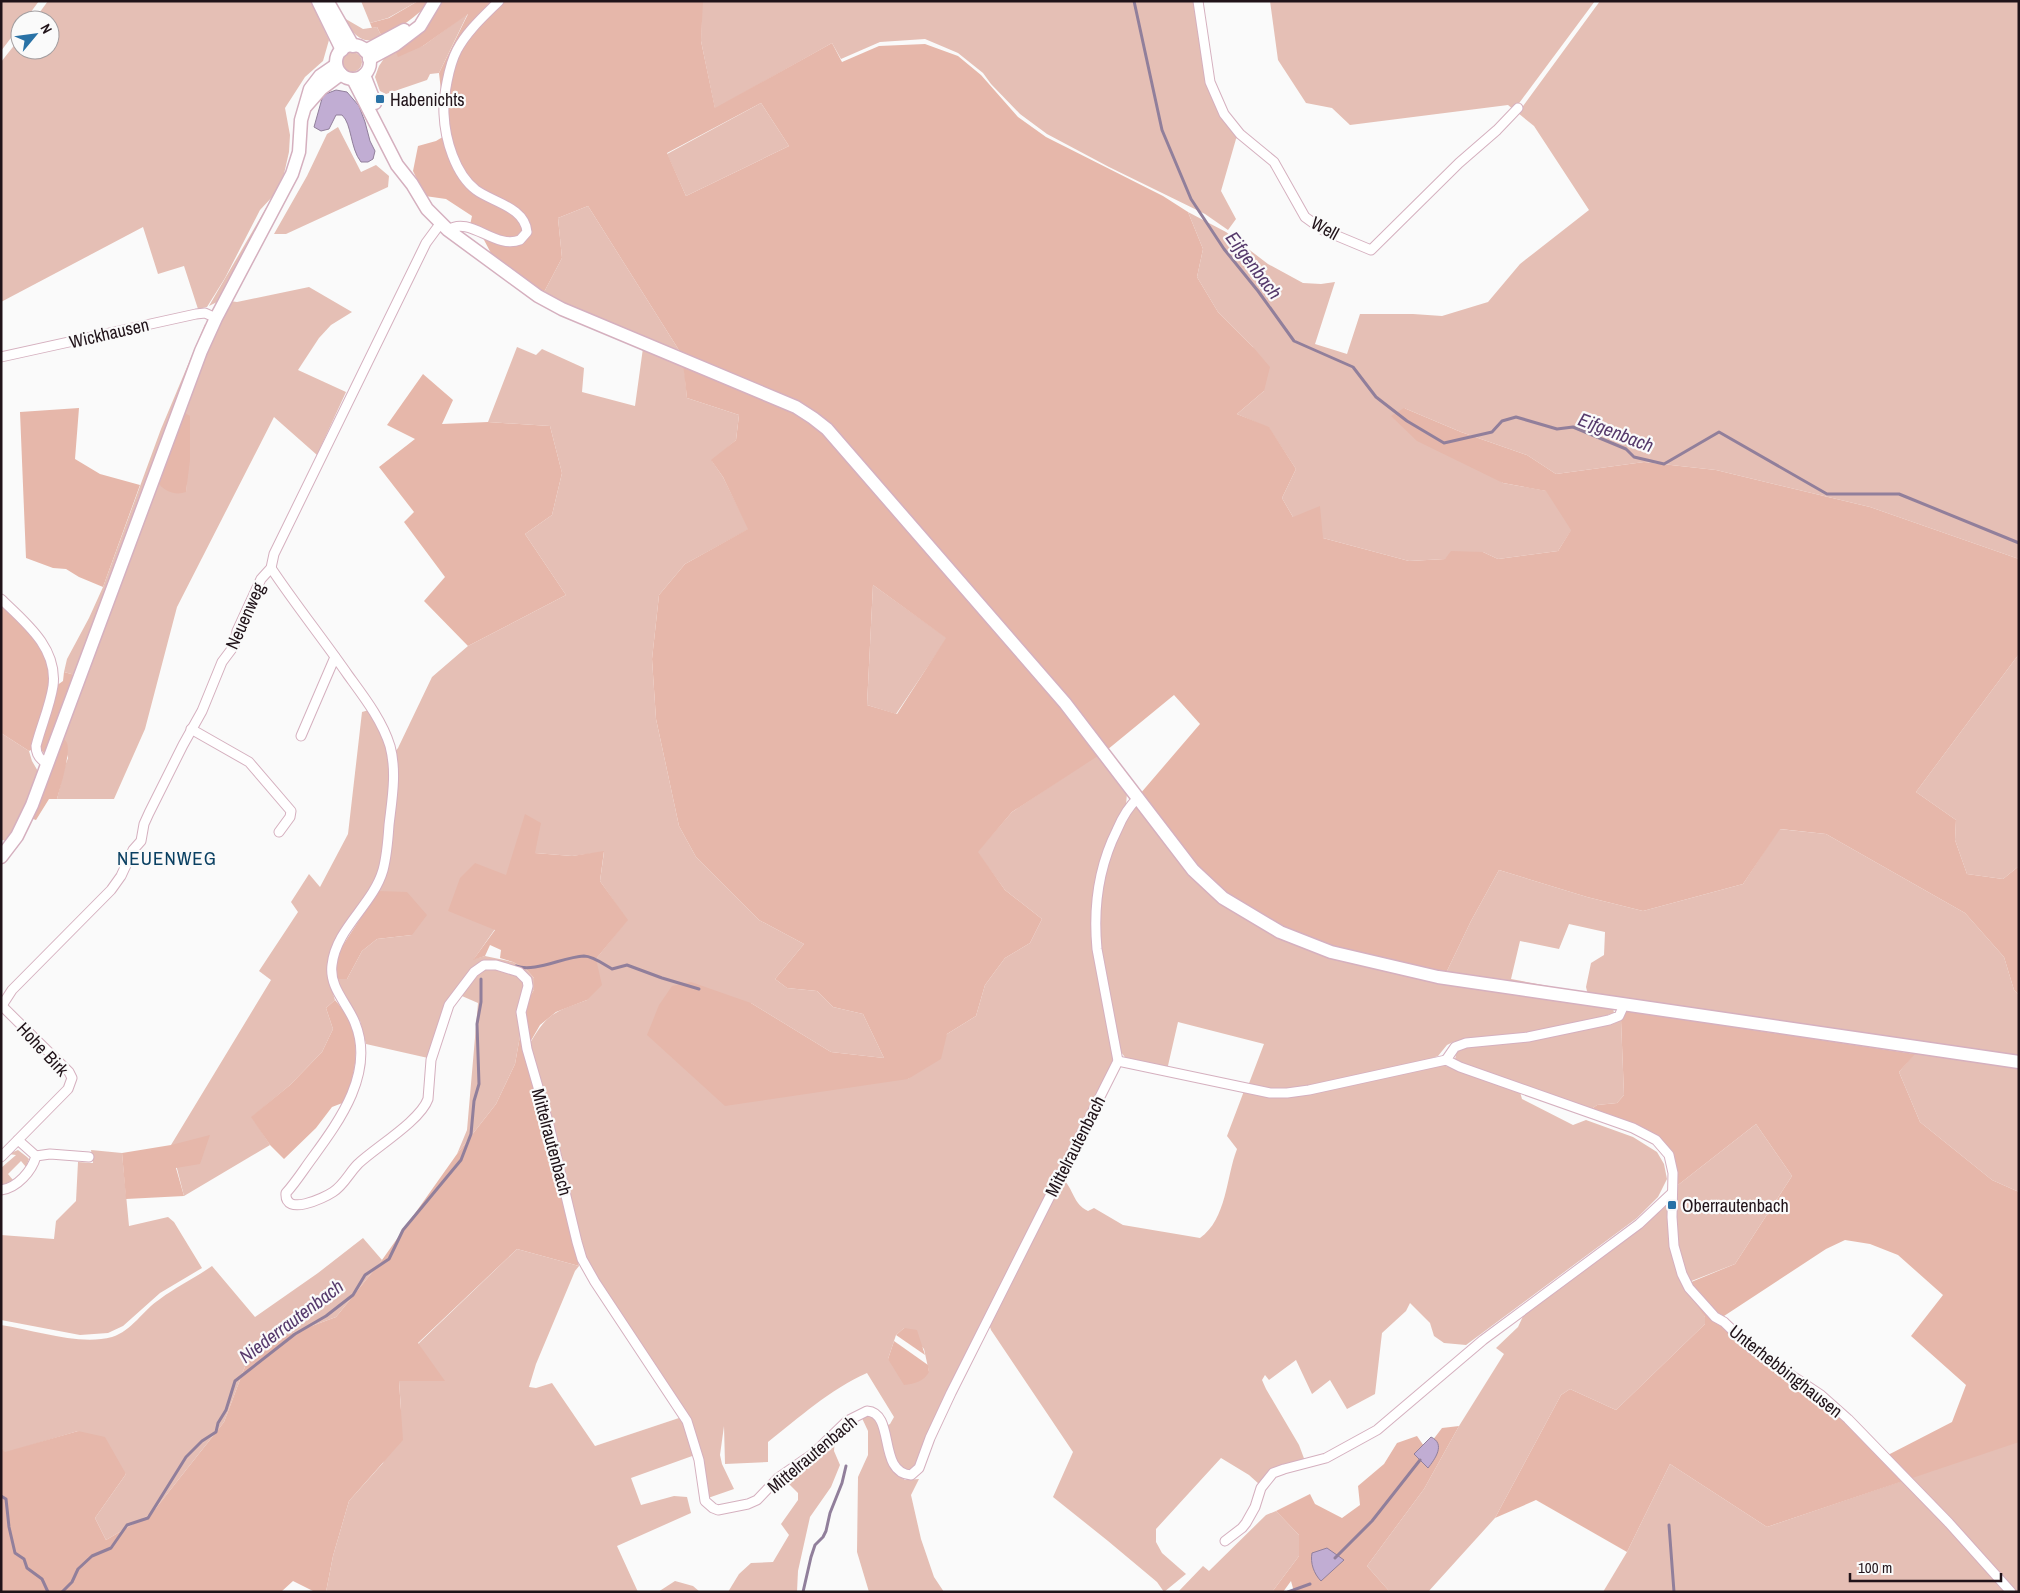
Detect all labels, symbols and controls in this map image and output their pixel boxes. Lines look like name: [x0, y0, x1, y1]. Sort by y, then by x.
north arrow: [10, 10, 60, 60]
text: N: [36, 21, 56, 37]
place label: Habenichts: [390, 87, 465, 112]
marker: Habenichts: [374, 93, 386, 105]
street label: Well: [1306, 210, 1344, 246]
water label: Eifgenbach: [1220, 226, 1288, 304]
street label: Wickhausen: [67, 312, 151, 354]
water label: Eifgenbach: [1575, 406, 1657, 458]
street label: Neuenweg: [219, 578, 271, 653]
district label: NEUENWEG: [117, 845, 217, 871]
street label: Hohe Birk: [11, 1016, 75, 1082]
street label: Mittelrautenbach: [526, 1086, 578, 1198]
street label: Mittelrautenbach: [1039, 1091, 1111, 1201]
place label: Oberrautenbach: [1682, 1193, 1789, 1218]
marker: Oberrautenbach: [1666, 1199, 1678, 1211]
water label: Niederrautenbach: [233, 1273, 349, 1369]
street label: Unterhebbinghausen: [1724, 1319, 1848, 1423]
street label: Mittelrautenbach: [762, 1409, 862, 1499]
scale bar: [1850, 1550, 2001, 1582]
text: 100 m: [1858, 1557, 1892, 1578]

